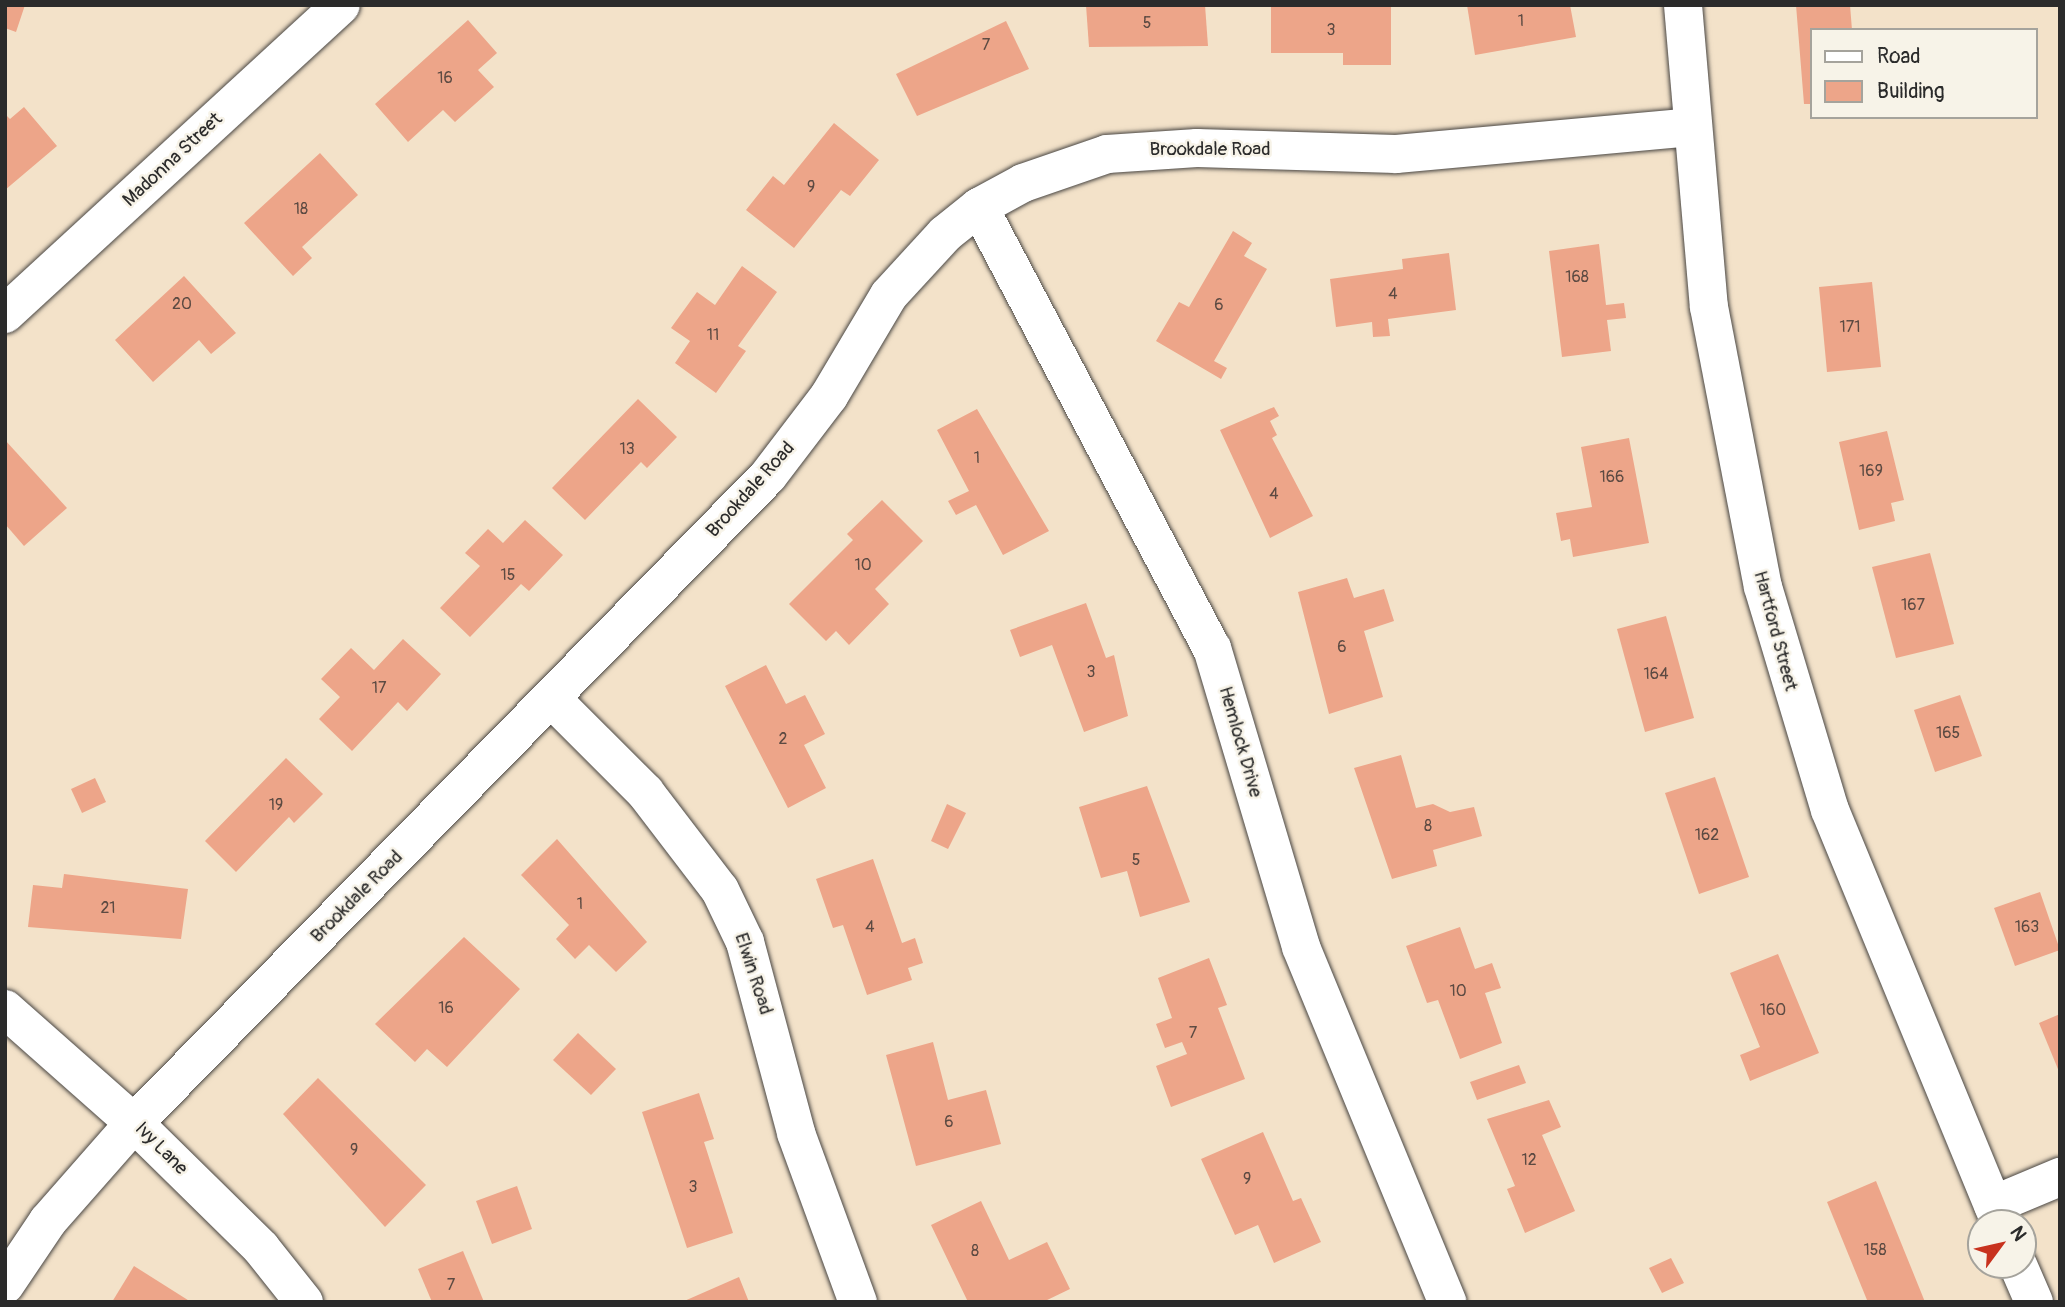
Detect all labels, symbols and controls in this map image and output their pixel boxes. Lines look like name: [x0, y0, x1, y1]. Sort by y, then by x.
house number: 1: [1518, 11, 1524, 31]
house number: 5: [1143, 13, 1151, 33]
house number: 3: [1327, 20, 1335, 40]
legend: [1810, 28, 2037, 119]
house number: 7: [982, 35, 990, 55]
text: Road: [1877, 43, 1921, 70]
house number: 16: [437, 68, 453, 88]
text: Building: [1877, 78, 1944, 105]
street label: Madonna Street: [119, 108, 227, 212]
street label: Brookdale Road: [1150, 139, 1270, 161]
house number: 9: [807, 177, 815, 197]
house number: 18: [294, 199, 308, 219]
house number: 168: [1565, 267, 1589, 287]
house number: 4: [1388, 284, 1398, 304]
house number: 20: [172, 294, 192, 314]
house number: 6: [1214, 295, 1224, 315]
house number: 171: [1840, 317, 1860, 337]
house number: 11: [707, 325, 719, 345]
street label: Brookdale Road: [702, 437, 800, 543]
house number: 13: [619, 439, 635, 459]
house number: 1: [974, 448, 980, 468]
house number: 169: [1859, 461, 1883, 481]
house number: 166: [1600, 467, 1624, 487]
house number: 4: [1269, 484, 1279, 504]
house number: 10: [854, 555, 872, 575]
house number: 15: [501, 565, 515, 585]
street label: Hartford Street: [1748, 568, 1802, 694]
house number: 167: [1901, 595, 1925, 615]
house number: 6: [1337, 637, 1347, 657]
house number: 3: [1087, 662, 1095, 682]
house number: 164: [1644, 664, 1668, 684]
house number: 17: [372, 678, 386, 698]
street label: Hemlock Drive: [1213, 684, 1267, 800]
house number: 165: [1936, 723, 1960, 743]
house number: 2: [779, 729, 787, 749]
house number: 19: [269, 795, 283, 815]
house number: 8: [1424, 816, 1432, 836]
house number: 162: [1695, 825, 1719, 845]
street label: Brookdale Road: [306, 846, 408, 948]
house number: 5: [1132, 850, 1140, 870]
house number: 1: [577, 894, 583, 914]
house number: 21: [100, 898, 116, 918]
house number: 4: [865, 917, 875, 937]
house number: 163: [2015, 917, 2039, 937]
street label: Elwin Road: [729, 930, 777, 1018]
house number: 10: [1449, 981, 1467, 1001]
house number: 16: [438, 998, 454, 1018]
house number: 160: [1760, 1000, 1786, 1020]
house number: 7: [1189, 1023, 1197, 1043]
house number: 6: [944, 1112, 954, 1132]
street label: Ivy Lane: [130, 1118, 192, 1180]
house number: 9: [350, 1140, 358, 1160]
house number: 12: [1521, 1150, 1537, 1170]
house number: 9: [1243, 1169, 1251, 1189]
house number: 3: [689, 1177, 697, 1197]
north arrow: [1967, 1209, 2037, 1279]
text: N: [2004, 1222, 2031, 1246]
house number: 158: [1864, 1240, 1886, 1260]
house number: 8: [971, 1241, 979, 1261]
house number: 7: [447, 1275, 455, 1295]

